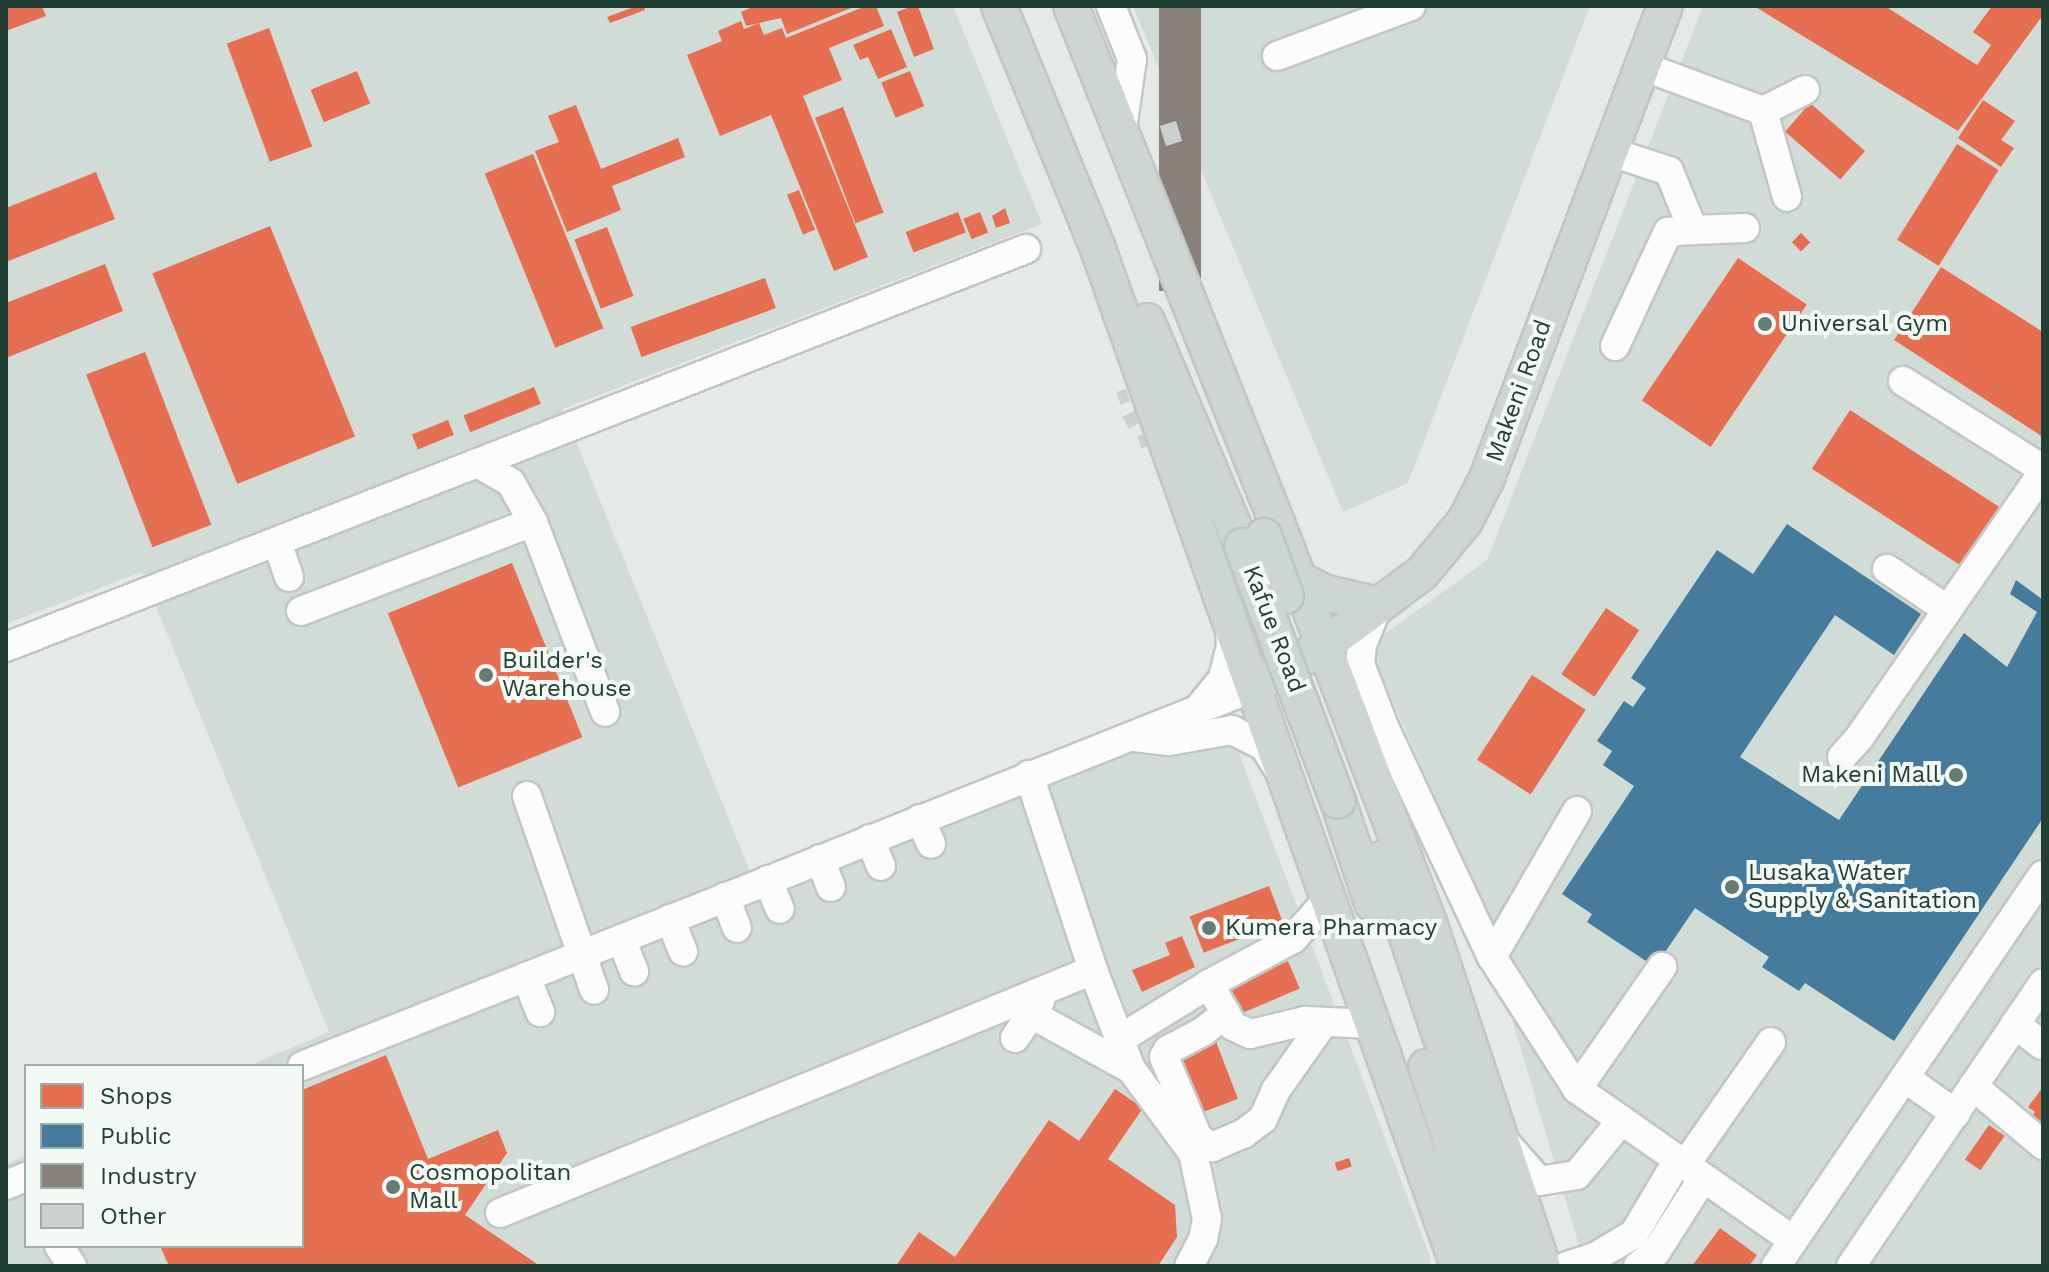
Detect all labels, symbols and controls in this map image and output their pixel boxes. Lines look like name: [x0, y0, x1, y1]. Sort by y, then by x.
place label: Universal Gym: [1781, 310, 1949, 338]
marker: Universal Gym: [1756, 315, 1774, 333]
street label: Makeni Road: [1480, 316, 1558, 466]
street label: Kafue Road: [1237, 561, 1311, 697]
place label: Builder's Warehouse: [502, 647, 632, 703]
marker: Builder's Warehouse: [477, 666, 495, 684]
place label: Makeni Mall: [1801, 761, 1940, 789]
marker: Makeni Mall: [1947, 766, 1965, 784]
place label: Lusaka Water Supply & Sanitation: [1748, 859, 1977, 915]
marker: Lusaka Water Supply & Sanitation: [1723, 878, 1741, 896]
place label: Kumera Pharmacy: [1225, 914, 1438, 942]
marker: Kumera Pharmacy: [1200, 919, 1218, 937]
legend: [24, 1064, 304, 1248]
text: Shops: [100, 1082, 172, 1110]
text: Public: [100, 1122, 172, 1150]
place label: Cosmopolitan Mall: [409, 1159, 571, 1215]
text: Industry: [100, 1162, 197, 1190]
marker: Cosmopolitan Mall: [384, 1178, 402, 1196]
text: Other: [100, 1202, 167, 1230]

